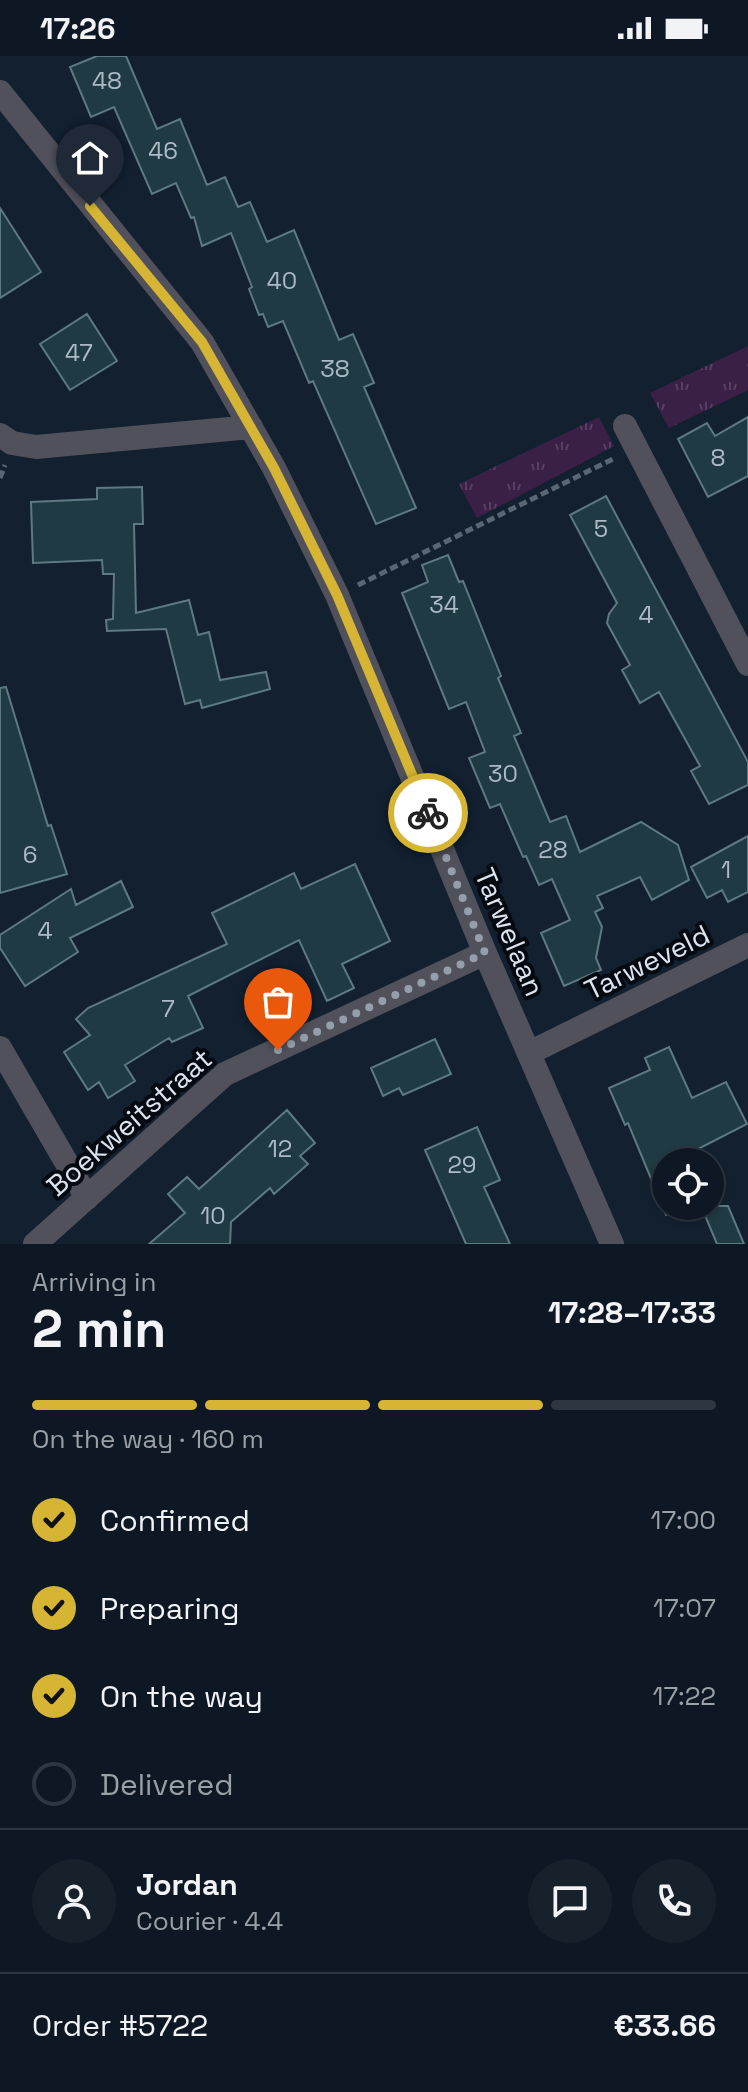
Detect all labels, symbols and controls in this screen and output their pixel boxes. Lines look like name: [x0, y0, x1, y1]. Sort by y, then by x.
text: 17:26: [40, 9, 115, 48]
house number: 48: [92, 65, 122, 96]
pin: [56, 124, 124, 206]
house number: 46: [148, 135, 178, 166]
icon: home: [68, 136, 112, 180]
house number: 40: [267, 265, 297, 296]
house number: 47: [65, 337, 93, 368]
house number: 38: [320, 353, 350, 384]
house number: 8: [711, 442, 725, 473]
house number: 5: [594, 513, 608, 544]
house number: 34: [429, 589, 459, 620]
house number: 4: [639, 599, 654, 630]
house number: 30: [488, 758, 518, 789]
courier: [388, 773, 468, 853]
icon: bike: [406, 791, 450, 835]
house number: 28: [538, 834, 568, 865]
house number: 6: [23, 839, 37, 870]
house number: 1: [721, 854, 731, 885]
street label: Tarwelaan: [467, 863, 553, 1001]
house number: 4: [38, 915, 53, 946]
street label: Tarweveld: [579, 916, 715, 1008]
pin: [244, 968, 312, 1050]
icon: bag: [256, 980, 300, 1024]
house number: 7: [161, 993, 175, 1024]
street label: Boekweitstraat: [39, 1040, 219, 1204]
house number: 12: [268, 1133, 292, 1164]
map controls: [652, 1148, 724, 1220]
button: locate: [652, 1148, 724, 1220]
house number: 29: [447, 1149, 477, 1180]
house number: 10: [200, 1200, 226, 1231]
text: Arriving in: [32, 1265, 156, 1299]
text: 17:28–17:33: [548, 1293, 716, 1332]
text: 2 min: [32, 1296, 166, 1362]
text: On the way · 160 m: [32, 1422, 264, 1456]
icon: check: [32, 1498, 76, 1542]
text: Confirmed: [100, 1501, 250, 1540]
text: 17:00: [651, 1503, 716, 1537]
icon: check: [32, 1586, 76, 1630]
text: Preparing: [100, 1589, 239, 1628]
text: 17:07: [653, 1591, 716, 1625]
icon: check: [32, 1674, 76, 1718]
text: On the way: [100, 1677, 263, 1716]
text: 17:22: [653, 1679, 716, 1713]
text: Delivered: [100, 1765, 234, 1804]
button: person: [32, 1859, 116, 1943]
button: chat: [528, 1859, 612, 1943]
button: phone: [632, 1859, 716, 1943]
text: Jordan: [136, 1865, 238, 1904]
text: Courier · 4.4: [136, 1904, 283, 1938]
text: Order #5722: [32, 2006, 208, 2045]
text: €33.66: [613, 2006, 716, 2045]

